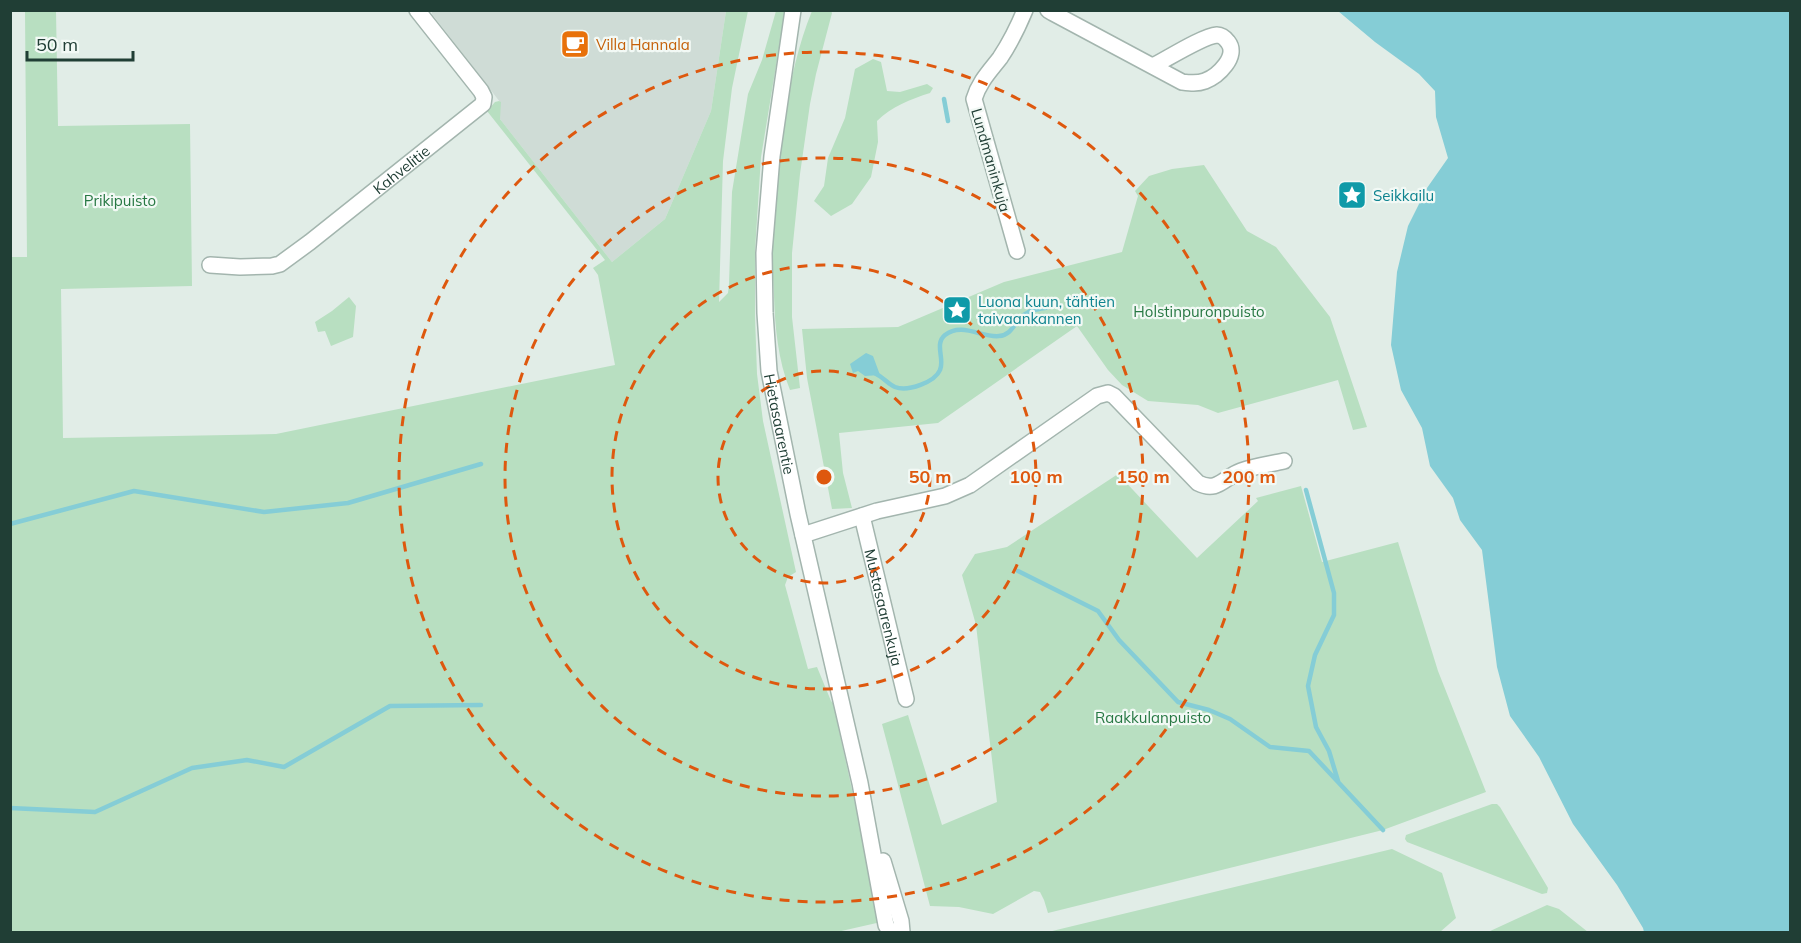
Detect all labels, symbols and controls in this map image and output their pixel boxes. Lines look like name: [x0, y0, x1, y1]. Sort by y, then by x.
scale bar: [27, 24, 134, 62]
cafe icon: Villa Hannala: [559, 28, 591, 60]
text: 50 m: [36, 33, 78, 56]
place label: Villa Hannala: [596, 35, 690, 54]
street label: Lundmaninkuja: [967, 106, 1015, 214]
street label: Kahvelitie: [369, 141, 433, 198]
place icon: Seikkailu: [1336, 179, 1368, 211]
place label: Seikkailu: [1373, 186, 1434, 205]
park label: Prikipuisto: [84, 191, 156, 210]
place label: Luona kuun, tähtien taivaankannen: [978, 292, 1115, 328]
place icon: Luona kuun, tähtien taivaankannen: [941, 294, 973, 326]
park label: Holstinpuronpuisto: [1133, 302, 1265, 321]
street label: Hietasaarentie: [760, 372, 799, 476]
text: 50 m: [909, 465, 951, 488]
text: 100 m: [1009, 465, 1063, 488]
text: 150 m: [1116, 465, 1170, 488]
text: 200 m: [1222, 465, 1276, 488]
centre of rings: [814, 467, 834, 487]
street label: Mustasaarenkuja: [861, 547, 907, 668]
park label: Raakkulanpuisto: [1095, 708, 1211, 727]

